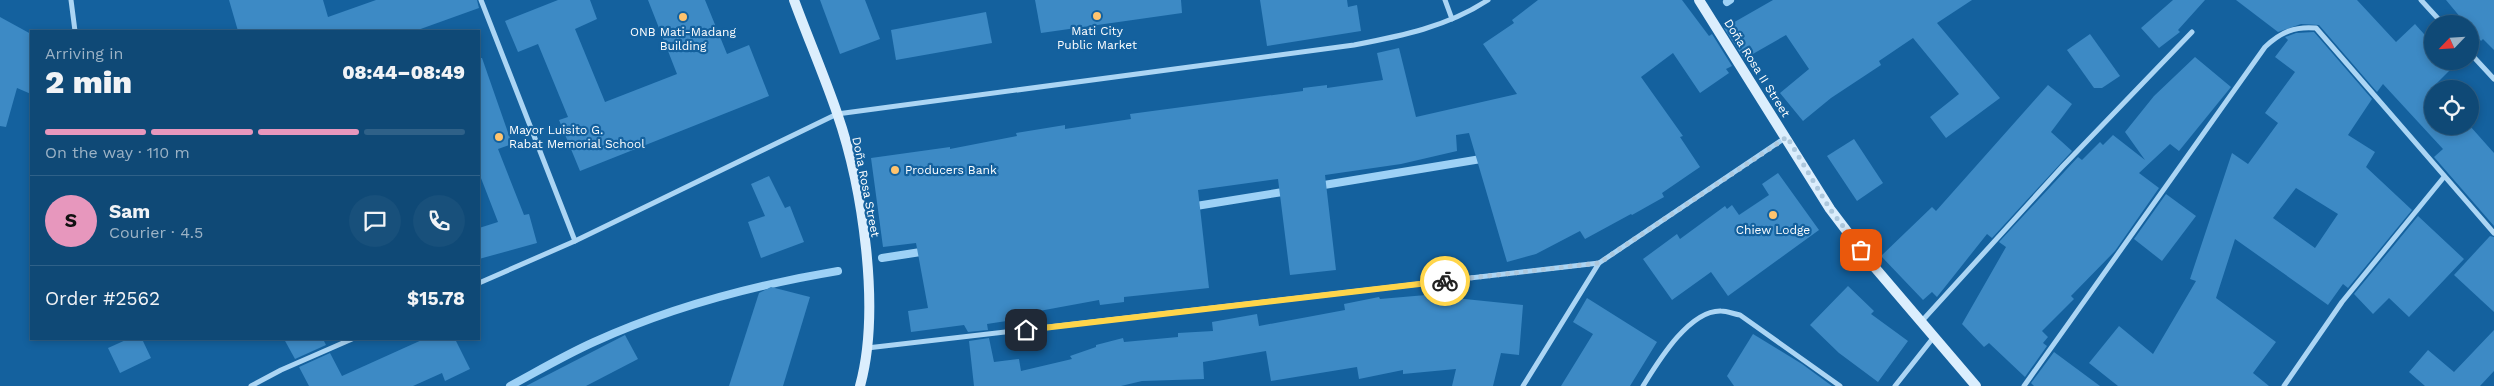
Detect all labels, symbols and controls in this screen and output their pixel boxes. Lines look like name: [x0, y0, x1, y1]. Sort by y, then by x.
marker: Mati City Public Market: [1091, 10, 1103, 22]
marker: ONB Mati-Madang Building: [677, 11, 689, 23]
north arrow: [2424, 15, 2479, 70]
map controls: [2424, 15, 2479, 135]
street label: Doña Rosa II Street: [1721, 16, 1793, 120]
place label: Mati City Public Market: [1057, 24, 1137, 52]
place label: ONB Mati-Madang Building: [630, 25, 737, 53]
text: Arriving in: [45, 44, 123, 63]
text: 08:44–08:49: [342, 61, 465, 84]
text: 2 min: [45, 63, 132, 101]
button: locate: [2424, 80, 2479, 135]
place label: Mayor Luisito G. Rabat Memorial School: [509, 123, 645, 151]
marker: Mayor Luisito G. Rabat Memorial School: [493, 131, 505, 143]
street label: Doña Rosa Street: [849, 136, 883, 238]
text: On the way · 110 m: [45, 143, 190, 162]
place label: Producers Bank: [905, 163, 997, 177]
marker: Producers Bank: [889, 164, 901, 176]
button: chat: [349, 195, 401, 247]
button: phone: [413, 195, 465, 247]
text: Sam: [109, 200, 150, 223]
text: S: [65, 209, 77, 232]
marker: Chiew Lodge: [1767, 209, 1779, 221]
text: Courier · 4.5: [109, 223, 203, 242]
place label: Chiew Lodge: [1736, 223, 1810, 237]
pin: [1840, 229, 1882, 271]
icon: bag: [1847, 236, 1875, 264]
courier: [1420, 256, 1470, 306]
icon: bike: [1431, 267, 1459, 295]
text: Order #2562: [45, 287, 160, 310]
text: $15.78: [407, 287, 465, 310]
pin: [1005, 309, 1047, 351]
icon: home: [1012, 316, 1040, 344]

